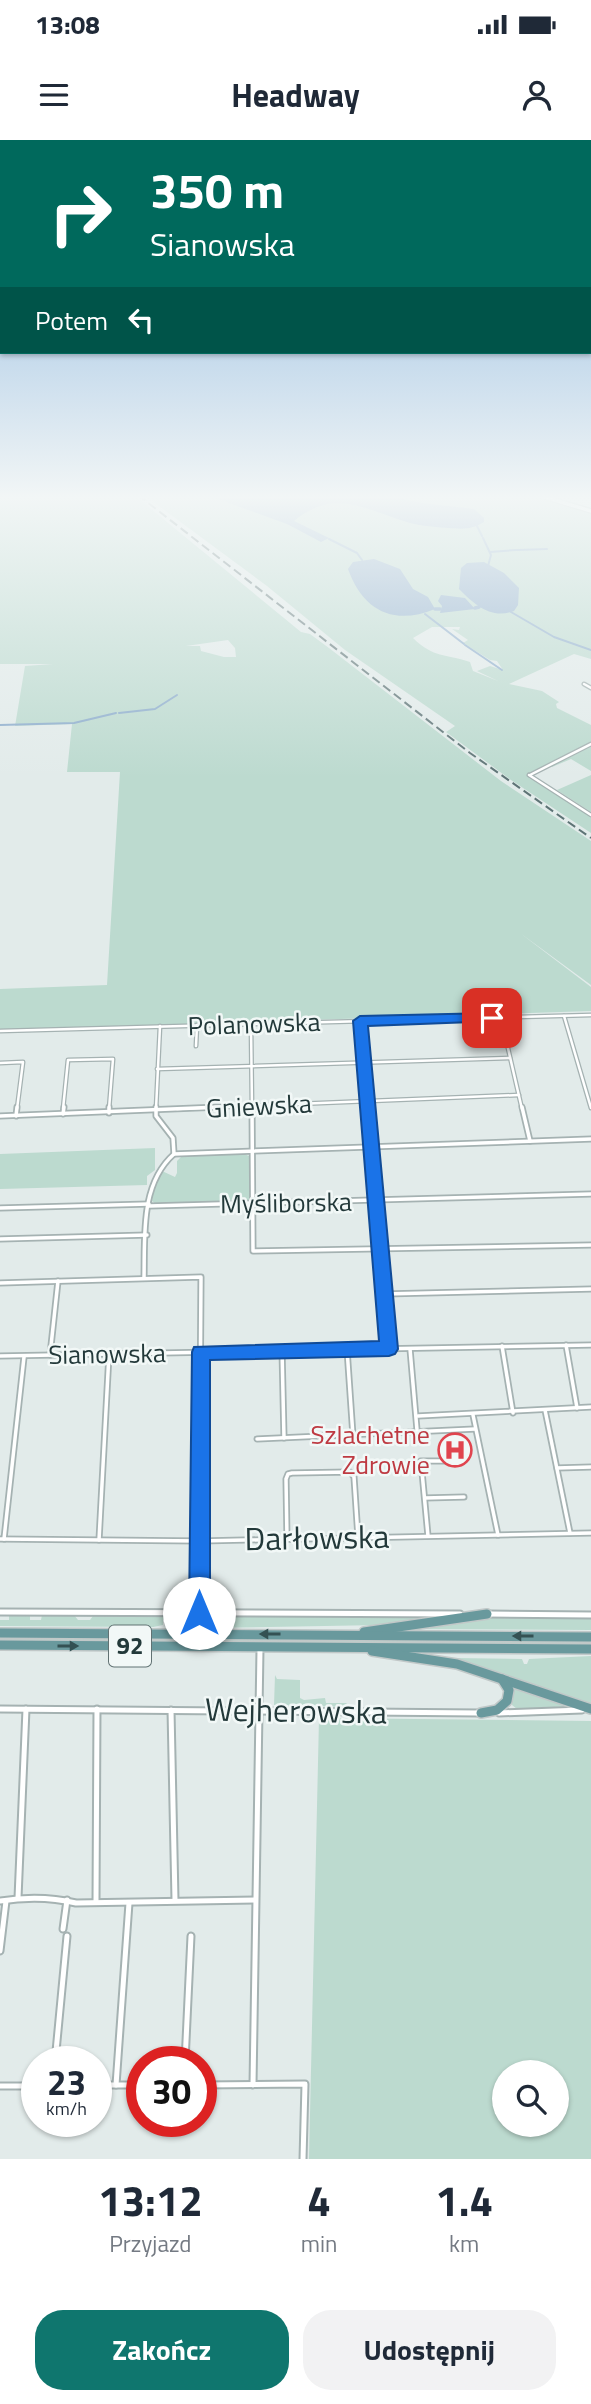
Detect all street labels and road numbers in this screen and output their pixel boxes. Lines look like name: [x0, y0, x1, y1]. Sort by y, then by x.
street label: Polanowska: [187, 1002, 321, 1045]
street label: Gniewska: [205, 1083, 313, 1128]
street label: Myśliborska: [220, 1182, 352, 1223]
street label: Sianowska: [48, 1333, 166, 1374]
street label: Darłowska: [244, 1512, 390, 1562]
road number: 92: [109, 1626, 151, 1666]
street label: Wejherowska: [205, 1684, 387, 1736]

